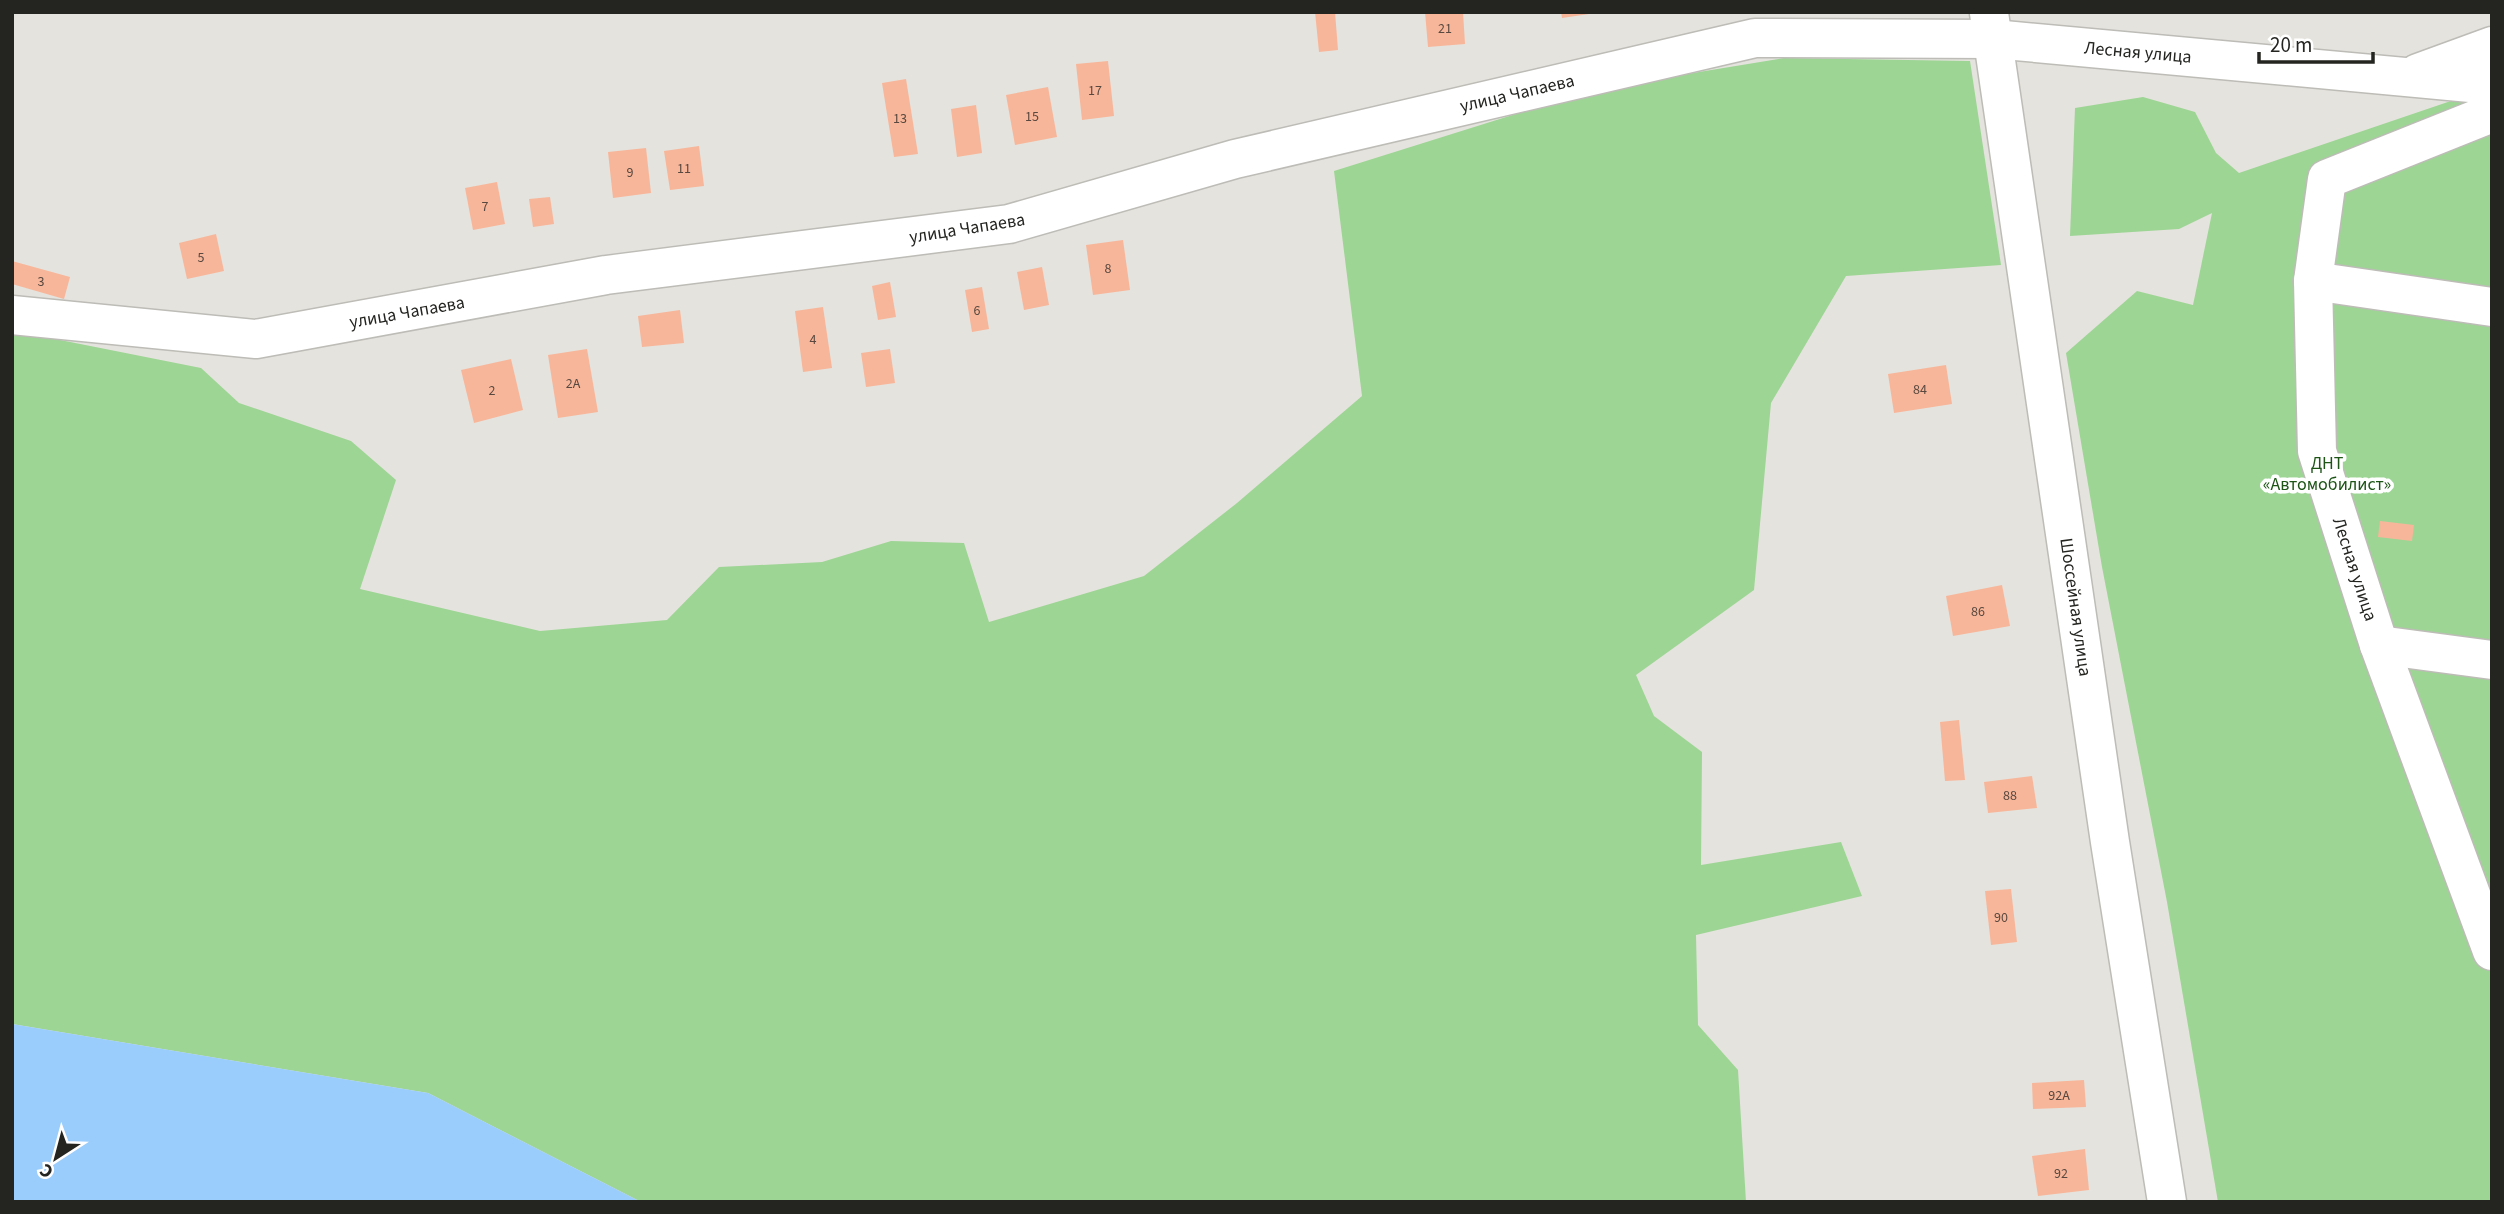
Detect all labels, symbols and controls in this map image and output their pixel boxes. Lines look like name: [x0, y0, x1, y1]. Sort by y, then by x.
house number: 21: [1438, 19, 1452, 39]
scale bar: [2259, 21, 2373, 65]
text: 20 m: [2270, 30, 2312, 60]
street label: Лесная улица: [2083, 35, 2193, 70]
street label: улица Чапаева: [1457, 68, 1577, 119]
house number: 17: [1088, 81, 1102, 101]
house number: 15: [1025, 107, 1039, 127]
house number: 13: [893, 109, 907, 129]
house number: 11: [677, 159, 691, 179]
house number: 9: [627, 163, 634, 183]
house number: 7: [482, 197, 489, 217]
street label: улица Чапаева: [907, 207, 1027, 250]
house number: 5: [198, 248, 205, 268]
house number: 8: [1105, 259, 1112, 279]
house number: 3: [38, 272, 45, 292]
street label: улица Чапаева: [347, 290, 467, 335]
house number: 6: [974, 301, 981, 321]
house number: 4: [810, 330, 817, 350]
house number: 2А: [566, 374, 581, 394]
house number: 84: [1913, 380, 1927, 400]
house number: 2: [489, 381, 496, 401]
park label: ДНТ «Автомобилист»: [2263, 451, 2391, 497]
street label: Лесная улица: [2326, 514, 2383, 624]
street label: Шоссейная улица: [2053, 536, 2098, 678]
house number: 86: [1971, 602, 1985, 622]
house number: 88: [2003, 786, 2017, 806]
house number: 90: [1994, 908, 2008, 928]
house number: 92А: [2048, 1086, 2070, 1106]
north arrow: [21, 1123, 91, 1193]
text: С: [34, 1156, 59, 1185]
house number: 92: [2054, 1164, 2068, 1184]

